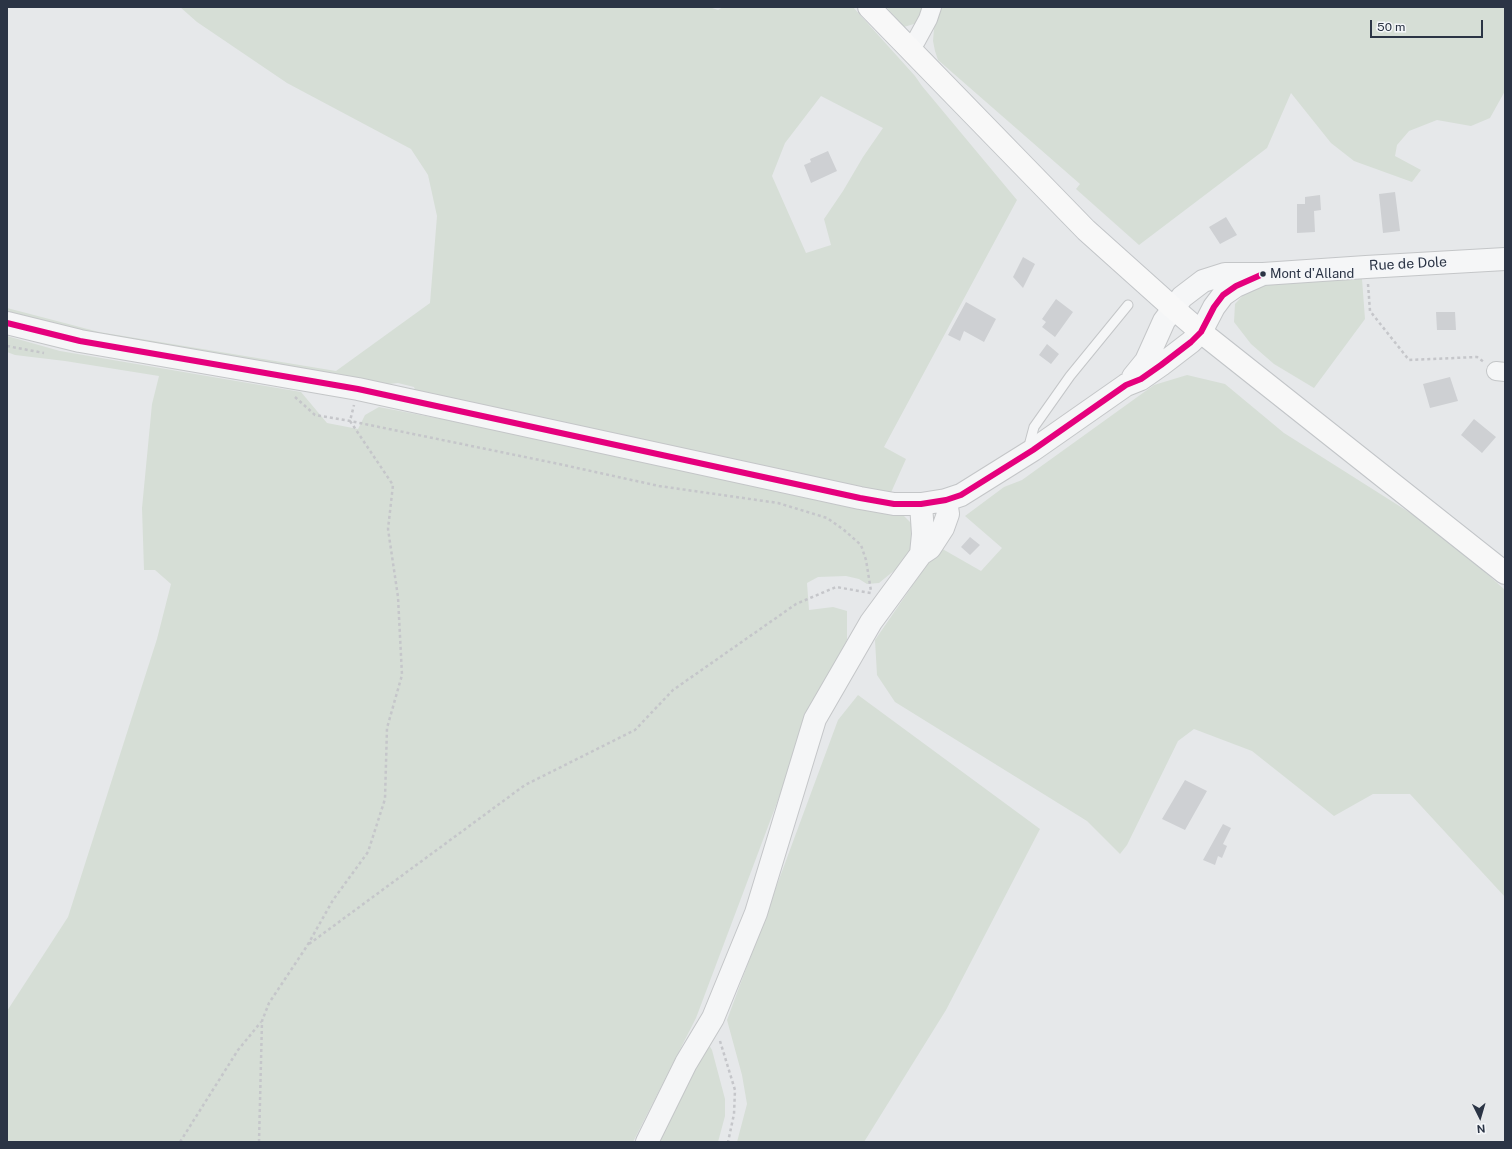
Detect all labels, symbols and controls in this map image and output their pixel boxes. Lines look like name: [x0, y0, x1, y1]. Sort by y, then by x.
scale bar: [1372, 12, 1485, 38]
text: 50 m: [1377, 20, 1405, 34]
street label: Rue de Dole: [1369, 254, 1447, 274]
place label: Mont d'Alland: [1270, 266, 1354, 282]
marker: Mont d'Alland: [1258, 269, 1268, 279]
north arrow: [1460, 1097, 1500, 1137]
text: N: [1476, 1123, 1486, 1135]

